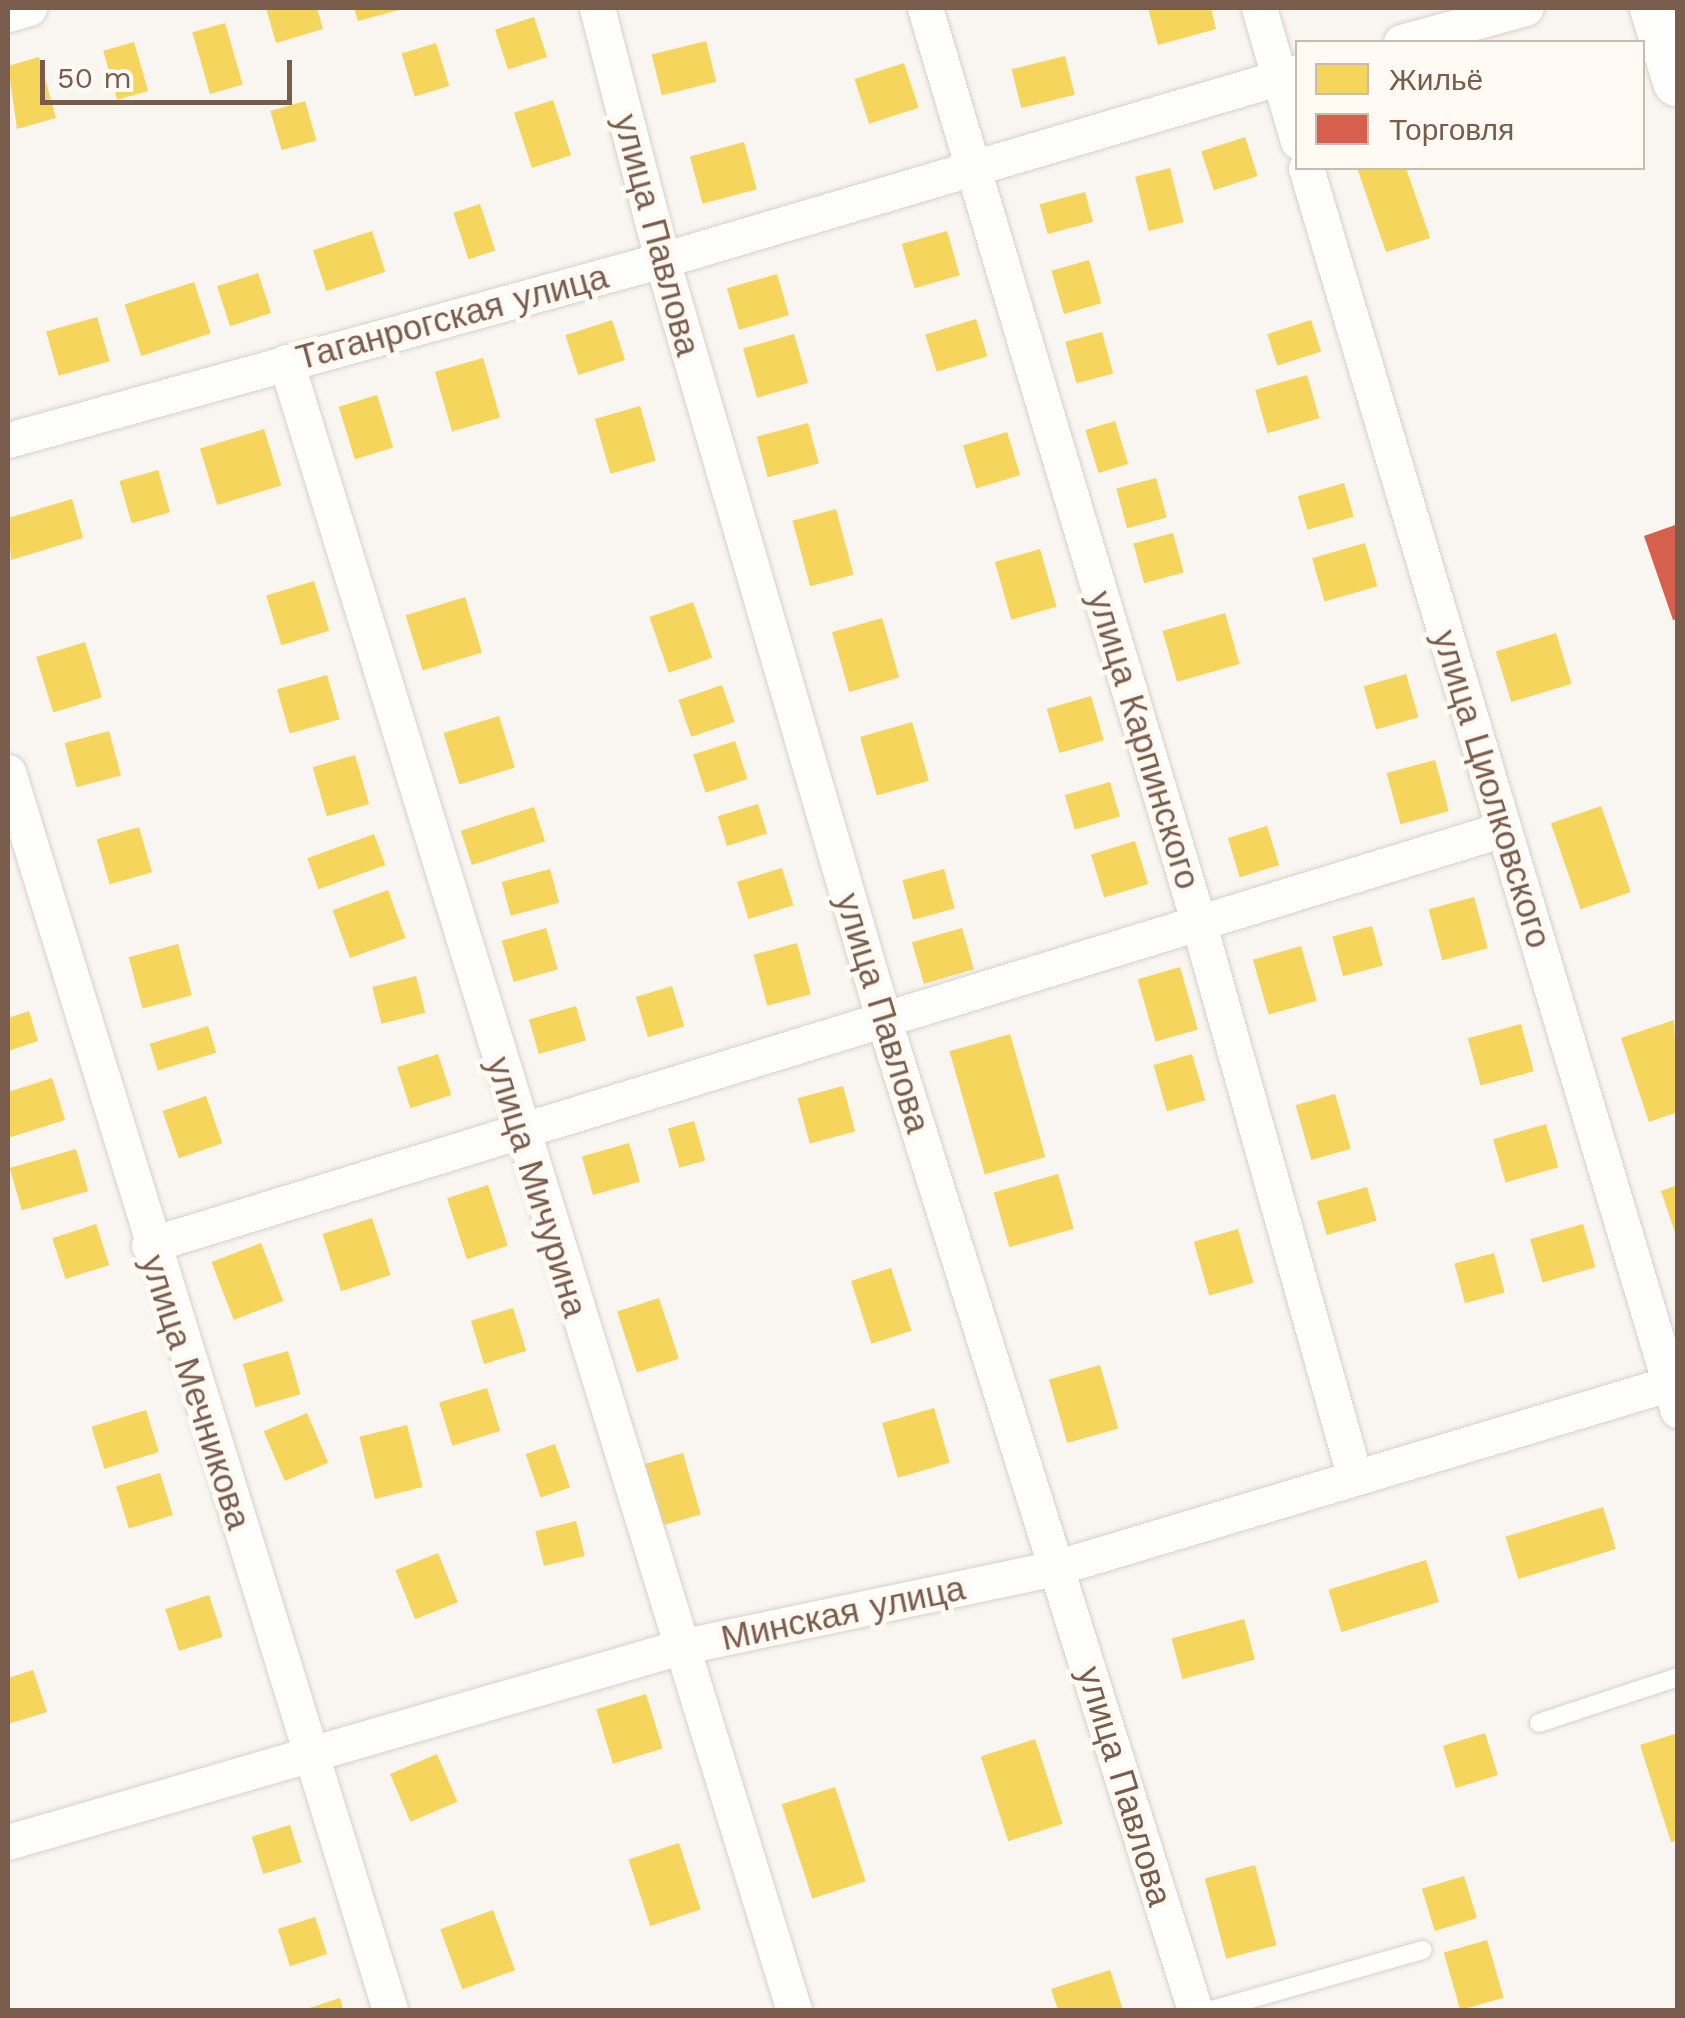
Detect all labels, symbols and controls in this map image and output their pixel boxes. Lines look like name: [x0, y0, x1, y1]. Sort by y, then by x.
scale bar: [45, 40, 298, 102]
legend: [1295, 40, 1645, 170]
text: 50 m: [57, 60, 132, 95]
text: Жильё: [1389, 62, 1483, 97]
street label: улица Павлова: [605, 110, 709, 360]
text: Торговля: [1389, 112, 1514, 147]
street label: Таганрогская улица: [291, 255, 613, 379]
street label: улица Карпинского: [1079, 586, 1209, 894]
street label: улица Циолковского: [1424, 625, 1560, 953]
street label: улица Павлова: [827, 888, 939, 1138]
street label: улица Мичурина: [477, 1052, 597, 1322]
street label: улица Мечникова: [132, 1250, 260, 1534]
street label: Минская улица: [717, 1567, 969, 1659]
street label: улица Павлова: [1069, 1661, 1181, 1911]

